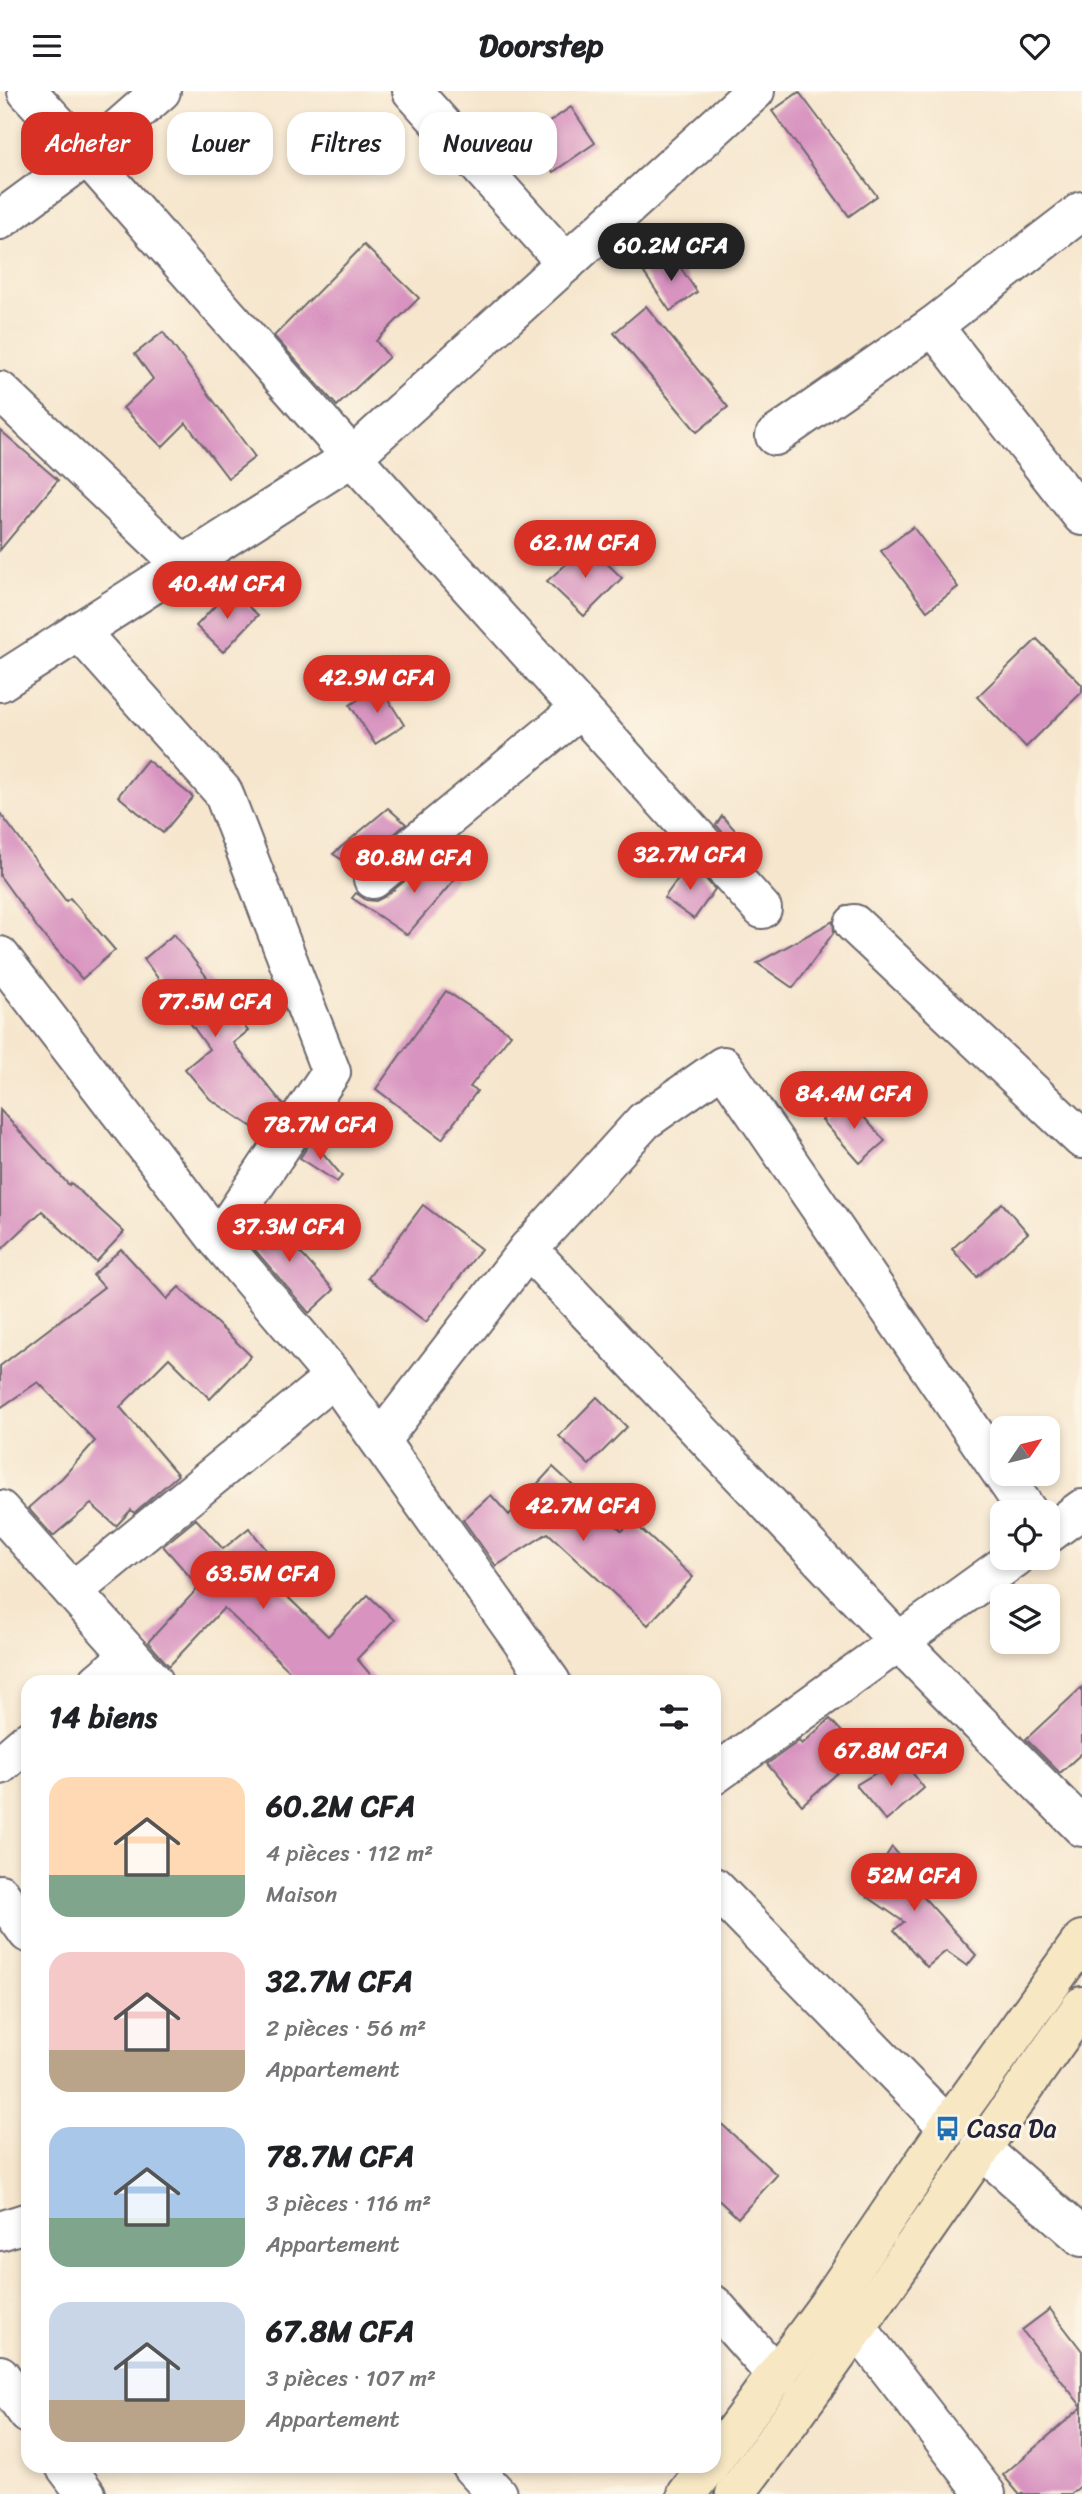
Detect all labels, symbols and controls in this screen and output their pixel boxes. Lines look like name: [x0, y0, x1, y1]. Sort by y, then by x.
text: Doorstep: [479, 17, 603, 74]
icon: menu: [28, 27, 66, 65]
icon: heart: [1016, 27, 1054, 65]
chip: Acheter: [21, 112, 153, 175]
chip: Louer: [167, 112, 273, 175]
chip: Filtres: [287, 112, 405, 175]
chip: Nouveau: [419, 112, 557, 175]
pin: 60.2M CFA: [591, 223, 751, 283]
text: 60.2M CFA: [614, 225, 728, 266]
pin: 62.1M CFA: [505, 521, 665, 580]
text: 62.1M CFA: [530, 522, 640, 563]
pin: 40.4M CFA: [147, 561, 307, 621]
text: 40.4M CFA: [169, 563, 285, 604]
pin: 42.9M CFA: [297, 655, 457, 715]
text: 42.9M CFA: [319, 657, 435, 698]
pin: 32.7M CFA: [610, 833, 770, 892]
text: 32.7M CFA: [634, 834, 746, 875]
pin: 80.8M CFA: [334, 835, 494, 895]
text: 80.8M CFA: [356, 837, 472, 878]
pin: 77.5M CFA: [135, 979, 295, 1039]
text: 77.5M CFA: [158, 981, 272, 1022]
pin: 84.4M CFA: [774, 1072, 934, 1131]
text: 84.4M CFA: [796, 1073, 912, 1114]
pin: 78.7M CFA: [240, 1103, 400, 1162]
text: 78.7M CFA: [263, 1104, 377, 1145]
pin: 37.3M CFA: [209, 1205, 369, 1264]
text: 37.3M CFA: [233, 1206, 345, 1247]
north arrow: [990, 1416, 1060, 1486]
map controls: [990, 1416, 1060, 1654]
pin: 42.7M CFA: [503, 1483, 663, 1543]
text: 42.7M CFA: [526, 1485, 640, 1526]
button: locate: [990, 1500, 1060, 1570]
pin: 63.5M CFA: [183, 1551, 343, 1611]
text: 63.5M CFA: [206, 1553, 320, 1594]
button: layers: [990, 1584, 1060, 1654]
text: 14 biens: [49, 1690, 157, 1744]
icon: filters: [655, 1698, 693, 1736]
pin: 67.8M CFA: [811, 1729, 971, 1788]
text: 67.8M CFA: [834, 1730, 948, 1771]
text: 60.2M CFA: [266, 1779, 415, 1833]
icon: home: [105, 1805, 189, 1889]
text: 4 pièces · 112 m²: [266, 1833, 433, 1874]
pin: 52M CFA: [849, 1853, 979, 1913]
text: 52M CFA: [867, 1855, 961, 1896]
text: Maison: [266, 1874, 337, 1915]
text: 32.7M CFA: [266, 1954, 413, 2008]
icon: home: [105, 1980, 189, 2064]
text: 2 pièces · 56 m²: [266, 2008, 426, 2049]
text: Appartement: [266, 2049, 400, 2090]
place label: Casa Da: [967, 2105, 1057, 2151]
bus stop icon: Casa Da: [933, 2114, 961, 2142]
text: 78.7M CFA: [266, 2129, 414, 2183]
icon: home: [105, 2155, 189, 2239]
text: 3 pièces · 116 m²: [266, 2183, 431, 2224]
text: Appartement: [266, 2224, 400, 2265]
text: 67.8M CFA: [266, 2304, 414, 2358]
icon: home: [105, 2330, 189, 2414]
text: 3 pièces · 107 m²: [266, 2358, 436, 2399]
text: Appartement: [266, 2399, 400, 2440]

